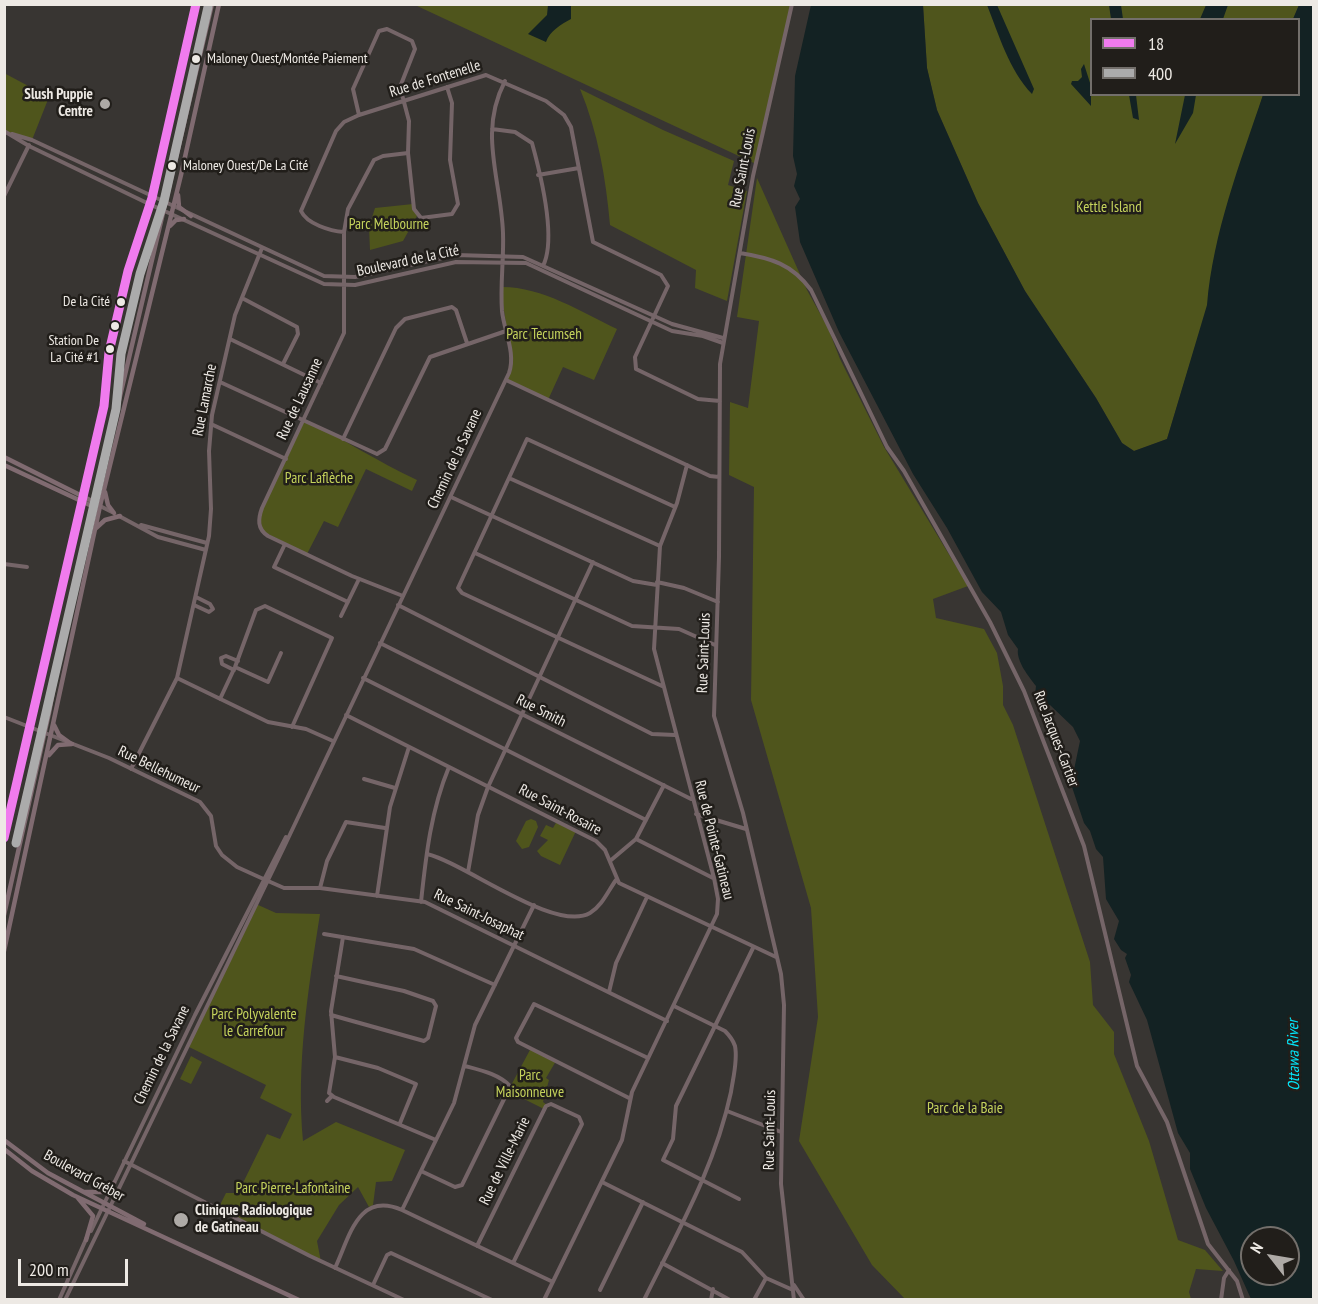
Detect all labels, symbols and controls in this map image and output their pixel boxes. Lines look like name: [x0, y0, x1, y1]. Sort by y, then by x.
legend: [1090, 18, 1300, 96]
text: 18: [1148, 32, 1164, 55]
place label: Maloney Ouest/Montée Paiement: [207, 51, 368, 67]
marker: Maloney Ouest/Montée Paiement: [190, 53, 202, 65]
street label: Rue de Fontenelle: [387, 57, 483, 101]
text: 400: [1148, 62, 1172, 85]
place label: Slush Puppie Centre: [24, 86, 93, 121]
marker: Slush Puppie Centre: [98, 97, 112, 111]
street label: Rue Saint-Louis: [726, 127, 760, 209]
place label: Maloney Ouest/De La Cité: [183, 158, 308, 174]
marker: Maloney Ouest/De La Cité: [166, 160, 178, 172]
park label: Kettle Island: [1076, 199, 1142, 217]
park label: Parc Melbourne: [349, 216, 429, 234]
street label: Boulevard de la Cité: [355, 241, 461, 281]
place label: De la Cité: [63, 294, 110, 310]
marker: De la Cité: [115, 296, 127, 308]
unlabelled marker: [109, 320, 121, 332]
park label: Parc Tecumseh: [506, 326, 582, 344]
place label: Station De La Cité #1: [48, 333, 99, 366]
marker: Station De La Cité #1: [104, 343, 116, 355]
street label: Rue de Lausanne: [273, 355, 327, 443]
street label: Rue Lamarche: [189, 362, 221, 438]
street label: Chemin de la Savane: [424, 406, 486, 512]
park label: Parc Laflèche: [285, 470, 353, 488]
street label: Rue Saint-Louis: [694, 613, 714, 693]
street label: Rue Jacques-Cartier: [1029, 689, 1083, 789]
street label: Rue Smith: [513, 691, 569, 731]
street label: Rue Bellehumeur: [115, 742, 203, 798]
street label: Rue de Pointe-Gatineau: [690, 779, 738, 901]
street label: Rue Saint-Rosaire: [516, 781, 604, 839]
street label: Rue Saint-Josaphat: [431, 885, 527, 945]
street label: Chemin de la Savane: [130, 1003, 194, 1107]
park label: Parc Polyvalente le Carrefour: [211, 1006, 297, 1041]
water label: Ottawa River: [1284, 1019, 1304, 1091]
park label: Parc Maisonneuve: [496, 1067, 564, 1102]
street label: Rue Saint-Louis: [760, 1090, 780, 1170]
park label: Parc de la Baie: [927, 1100, 1003, 1118]
street label: Rue de Ville-Marie: [476, 1114, 534, 1208]
street label: Boulevard Gréber: [40, 1146, 128, 1206]
park label: Parc Pierre-Lafontaine: [236, 1180, 350, 1198]
place label: Clinique Radiologique de Gatineau: [195, 1202, 312, 1237]
marker: Clinique Radiologique de Gatineau: [172, 1211, 190, 1229]
north arrow: [1240, 1226, 1300, 1286]
text: N: [1245, 1239, 1267, 1257]
scale bar: [21, 1247, 130, 1285]
text: 200 m: [29, 1258, 69, 1281]

